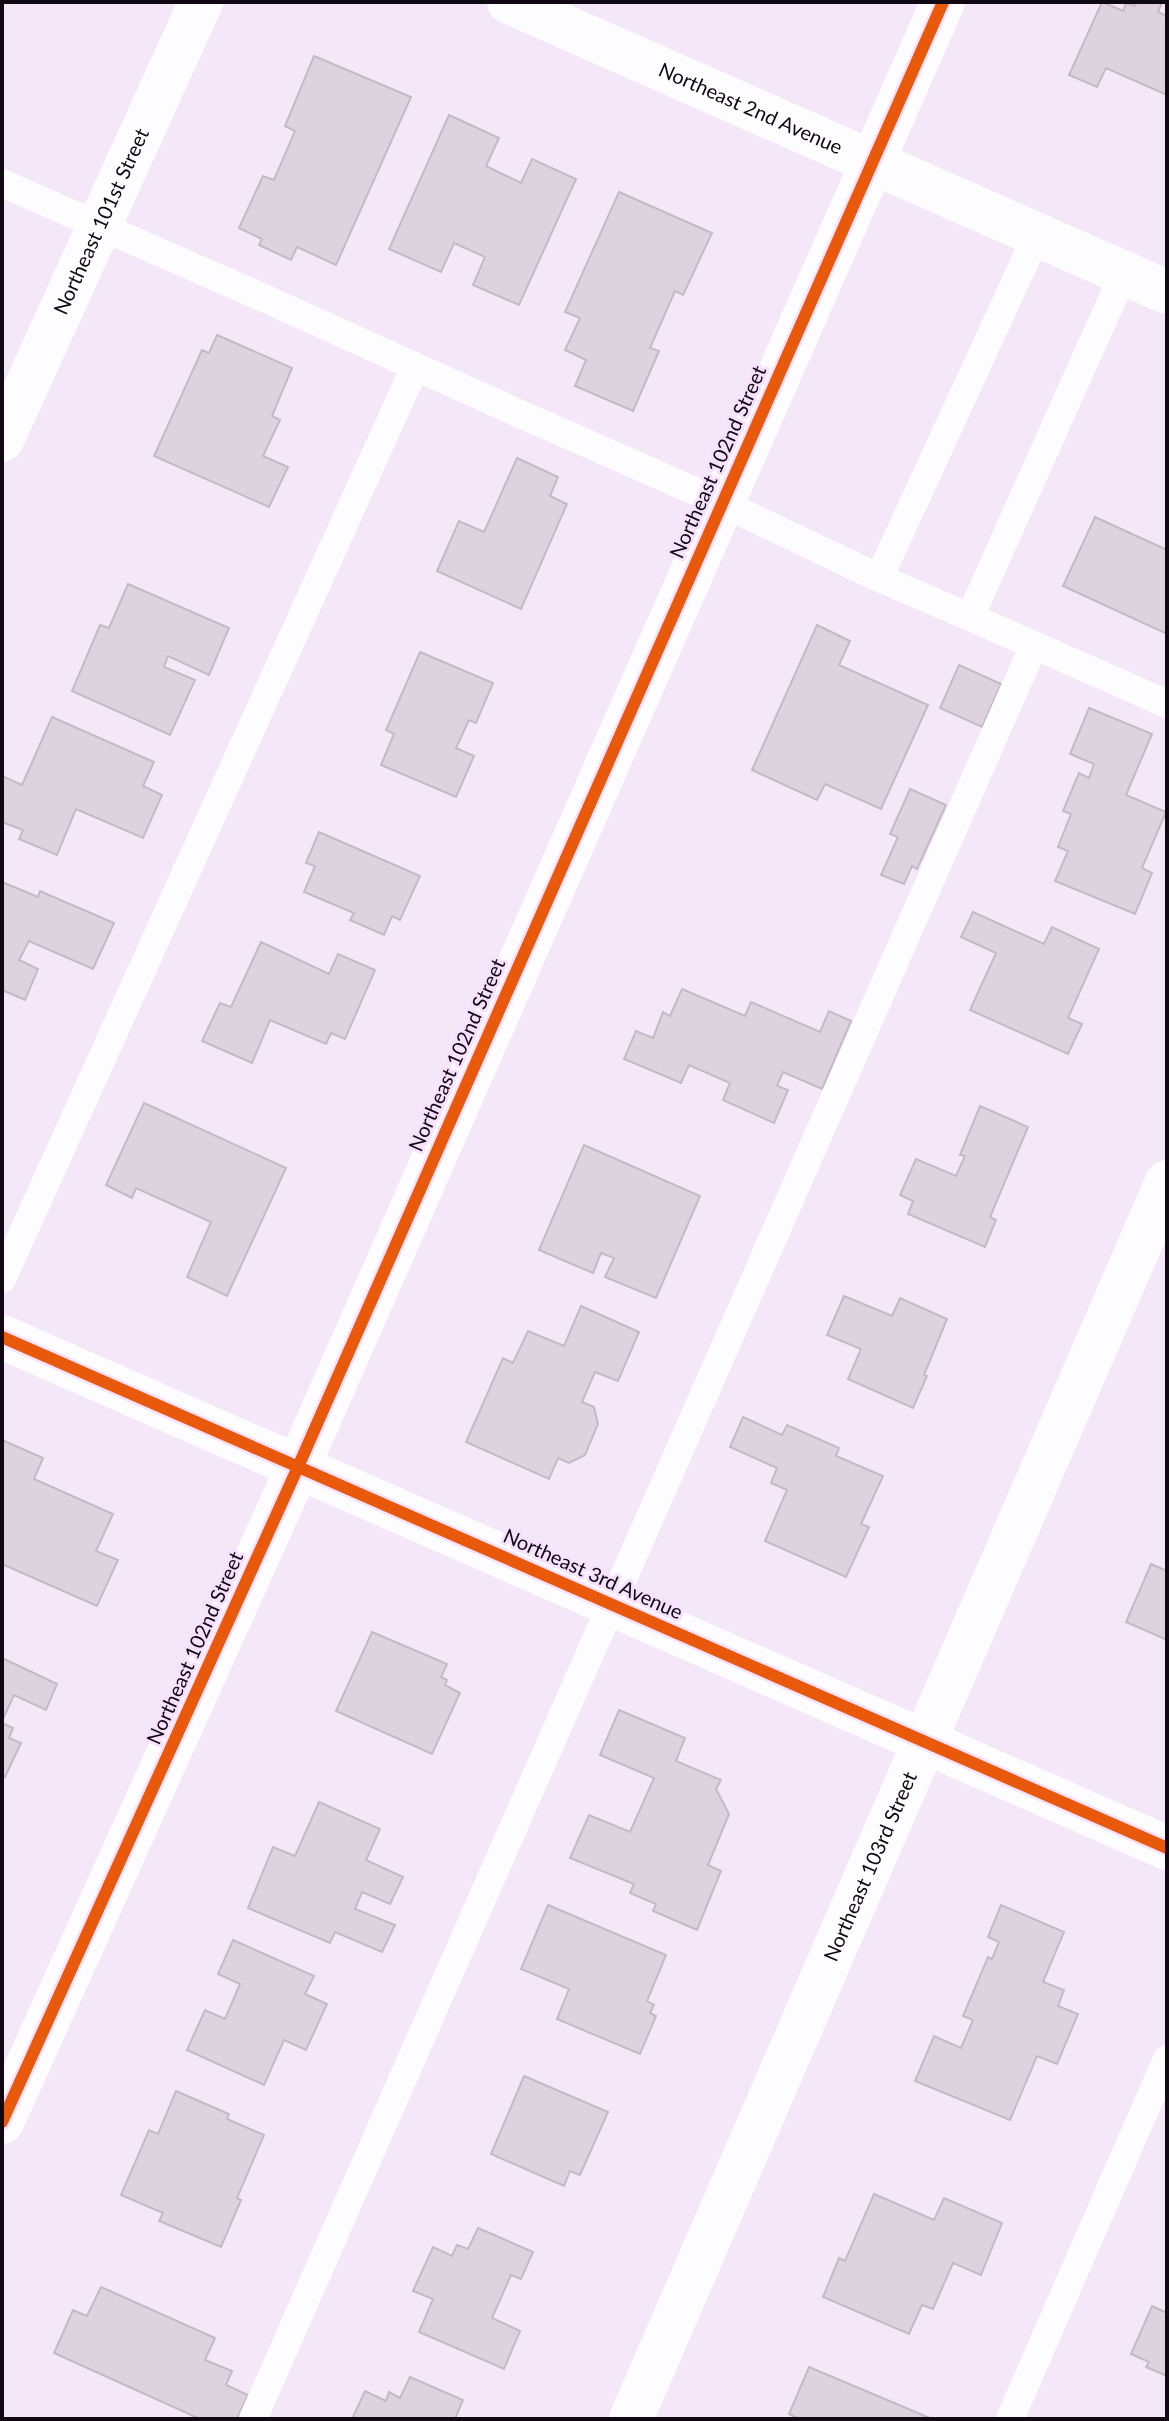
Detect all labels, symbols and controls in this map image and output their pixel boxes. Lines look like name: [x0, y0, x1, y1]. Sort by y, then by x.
street label: Northeast 2nd Avenue: [656, 57, 846, 158]
street label: Northeast 101st Street: [48, 124, 153, 318]
street label: Northeast 102nd Street: [664, 362, 770, 562]
street label: Northeast 102nd Street: [403, 955, 509, 1155]
street label: Northeast 3rd Avenue: [500, 1523, 687, 1623]
street label: Northeast 102nd Street: [141, 1548, 247, 1748]
street label: Northeast 103rd Street: [818, 1768, 921, 1965]

